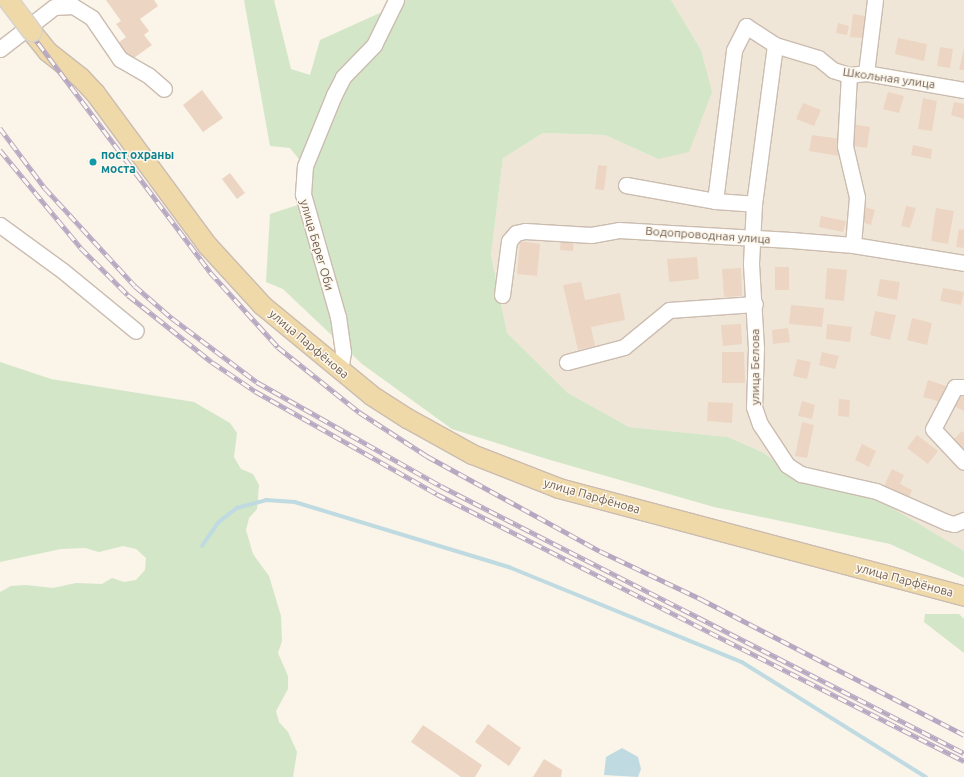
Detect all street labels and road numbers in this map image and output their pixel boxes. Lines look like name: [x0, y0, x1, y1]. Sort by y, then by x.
street label: Школьная улица: [842, 64, 936, 92]
street label: улица Берег Оби: [297, 198, 337, 292]
street label: Водопроводная улица: [645, 223, 771, 247]
street label: улица Парфёнова: [266, 306, 352, 382]
street label: улица Белова: [748, 329, 762, 405]
street label: улица Парфёнова: [542, 475, 642, 517]
street label: улица Парфёнова: [855, 560, 955, 600]

